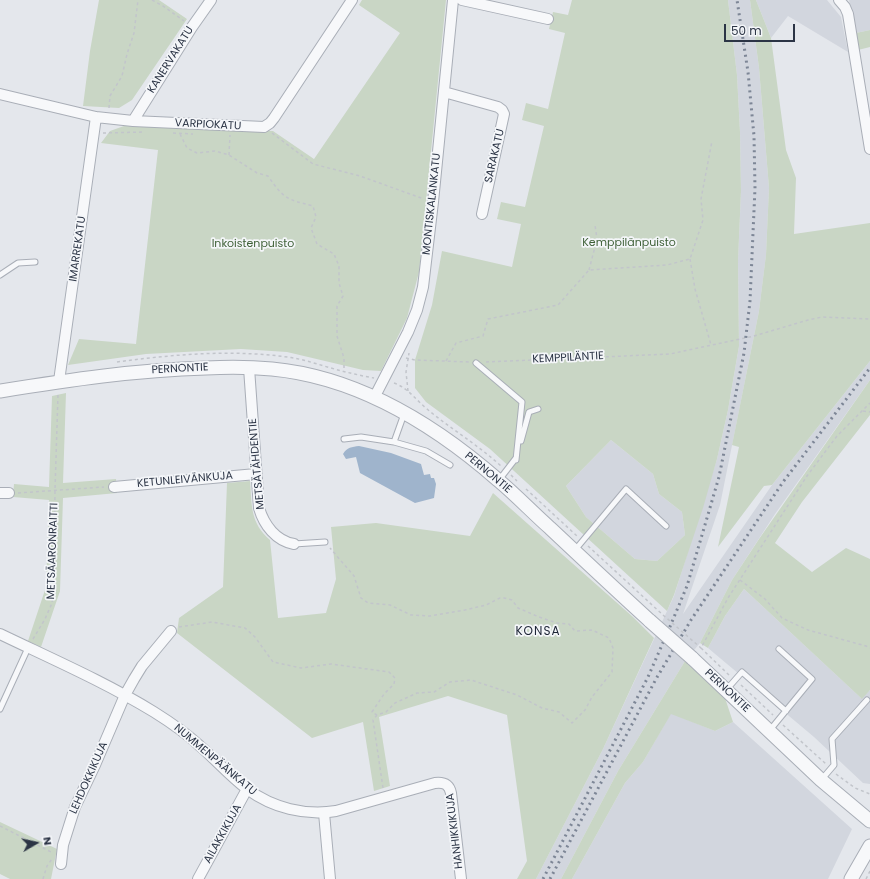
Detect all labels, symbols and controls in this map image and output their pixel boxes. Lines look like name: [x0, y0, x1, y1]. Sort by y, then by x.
scale bar: [726, 16, 797, 42]
text: 50 m: [731, 22, 762, 39]
street label: KANERVAKATU: [145, 24, 197, 96]
street label: VARPIOKATU: [174, 117, 242, 133]
street label: SARAKATU: [482, 128, 508, 184]
street label: MONTISKALANKATU: [420, 152, 444, 256]
street label: IMARREKATU: [67, 215, 89, 283]
park label: Kemppilänpuisto: [582, 236, 676, 250]
park label: Inkoistenpuisto: [212, 237, 294, 251]
street label: KEMPPILÄNTIE: [532, 350, 604, 366]
street label: PERNONTIE: [151, 361, 209, 377]
street label: METSÄTÄHDENTIE: [246, 418, 268, 510]
street label: PERNONTIE: [462, 450, 514, 496]
street label: KETUNLEIVÄNKUJA: [136, 469, 234, 491]
street label: METSÄARONRAITTI: [45, 502, 61, 600]
district label: KONSA: [515, 625, 561, 639]
street label: PERNONTIE: [702, 667, 752, 715]
street label: NUMMENPÄÄNKATU: [171, 722, 259, 798]
street label: LEHDOKKIKUJA: [67, 740, 111, 816]
street label: HANHIKKIKUJA: [444, 792, 466, 870]
street label: AILAKKIKUJA: [201, 802, 245, 866]
north arrow: [16, 823, 56, 863]
text: N: [39, 836, 56, 846]

